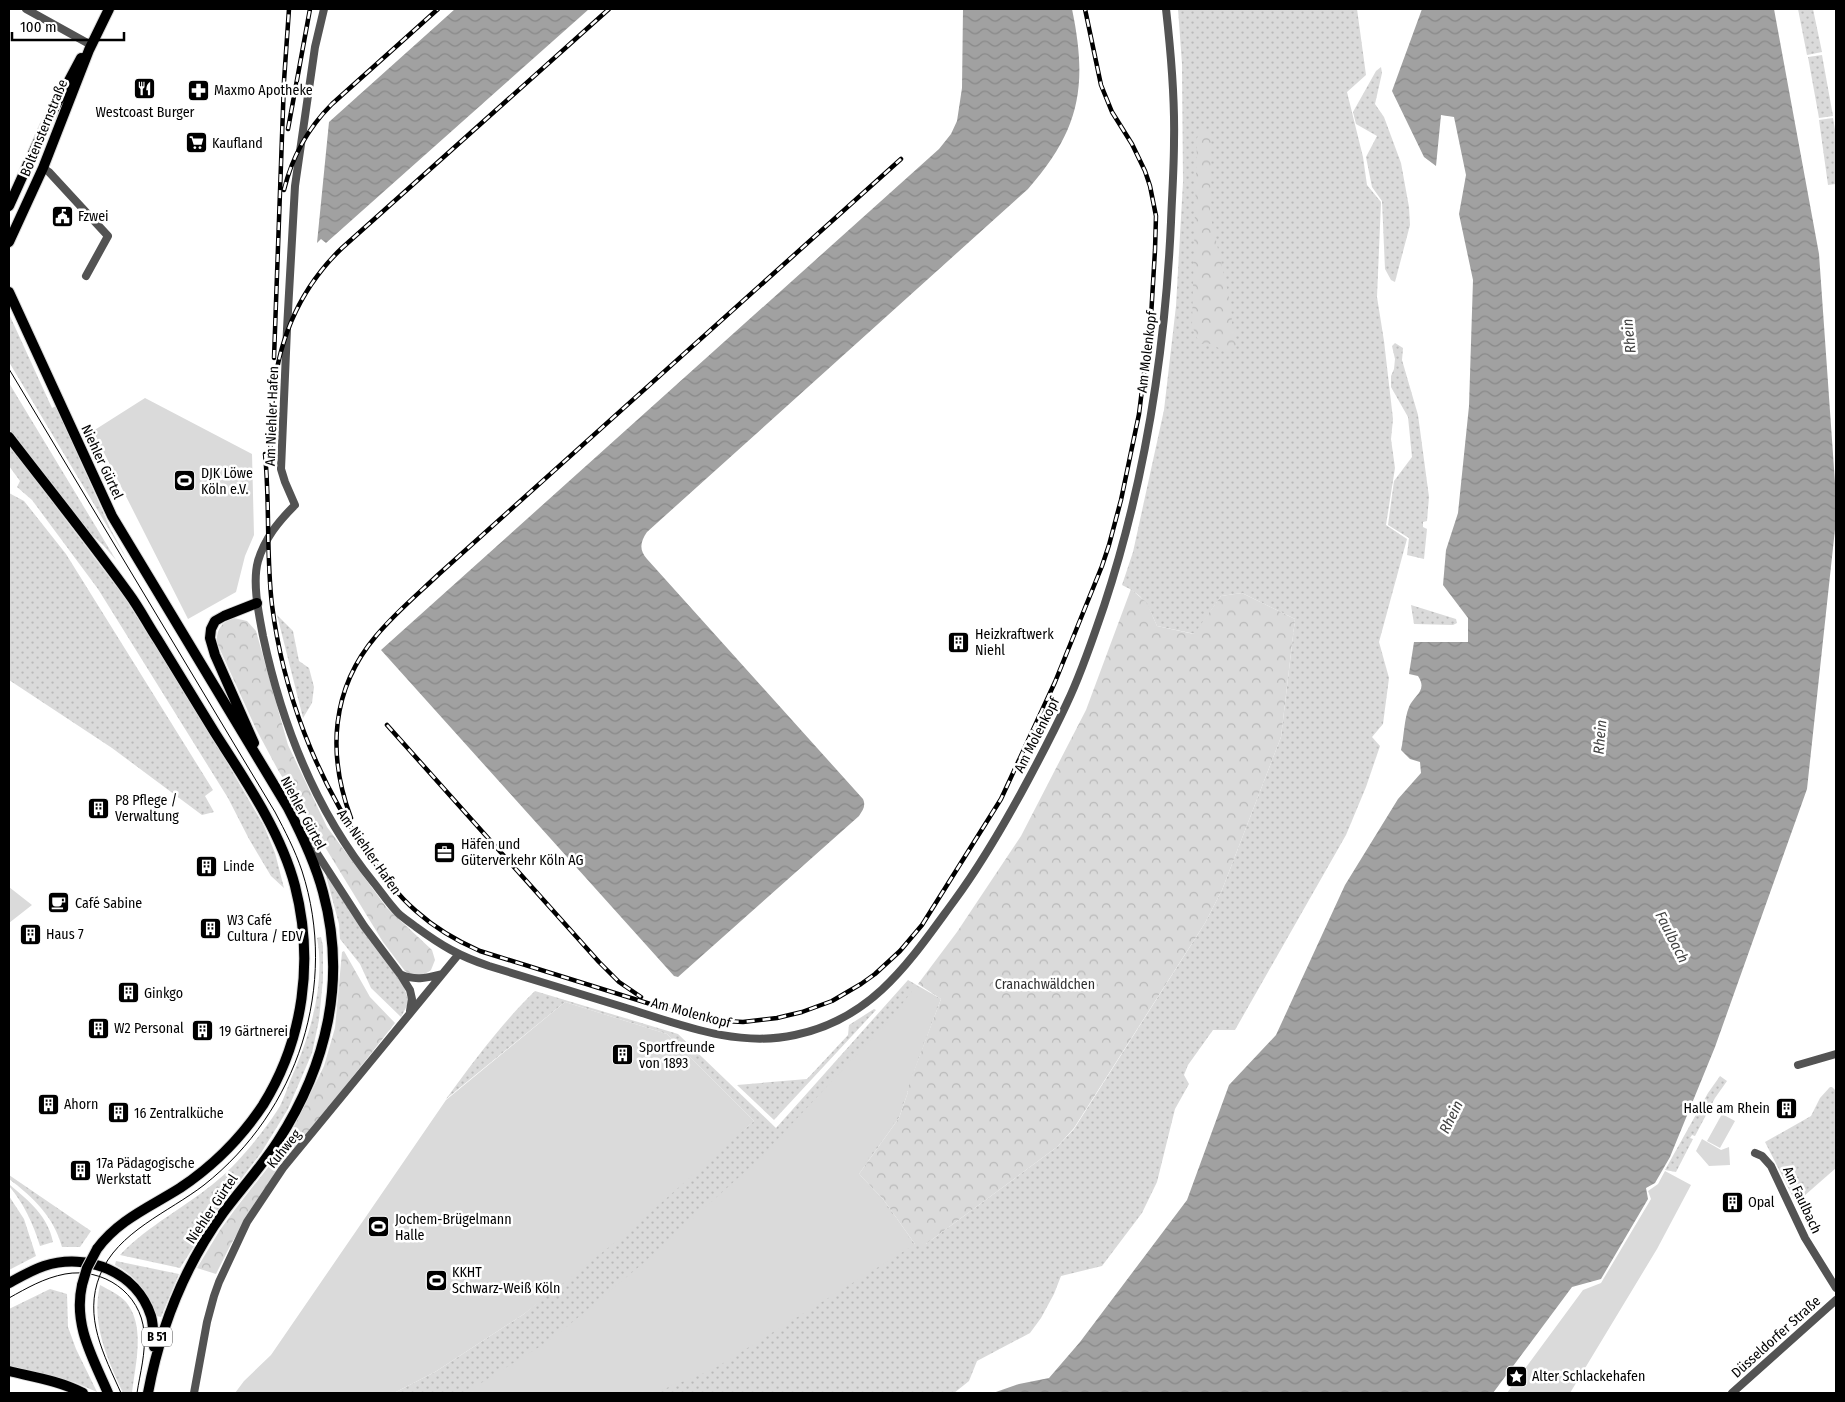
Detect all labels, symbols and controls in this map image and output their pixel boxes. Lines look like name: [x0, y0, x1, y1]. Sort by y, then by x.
scale bar: [12, 10, 125, 42]
text: 100 m: [20, 18, 57, 36]
street label: Boltensternstraße: [17, 77, 71, 179]
restaurant icon: Westcoast Burger: [133, 77, 157, 101]
pharmacy icon: Maxmo Apotheke: [186, 78, 210, 102]
place label: Maxmo Apotheke: [214, 82, 313, 99]
place label: Westcoast Burger: [95, 104, 195, 121]
supermarket icon: Kaufland: [184, 131, 208, 155]
place label: Kaufland: [212, 135, 263, 152]
public building icon: Fzwei: [50, 204, 74, 228]
place label: Fzwei: [78, 208, 109, 225]
street label: Am Molenkopf: [1134, 308, 1161, 394]
water label: Rhein: [1618, 318, 1640, 354]
street label: Am Niehler Hafen: [262, 366, 282, 466]
street label: Niehler Gürtel: [77, 422, 127, 502]
place label: DJK Löwe Köln e.V.: [201, 465, 253, 498]
sports icon: DJK Löwe Köln e.V.: [173, 469, 197, 493]
place label: Heizkraftwerk Niehl: [975, 626, 1054, 659]
building icon: Heizkraftwerk Niehl: [947, 630, 971, 654]
street label: Am Molenkopf: [1011, 693, 1064, 775]
water label: Rhein: [1590, 719, 1610, 755]
street label: Niehler Gürtel: [277, 774, 329, 853]
place label: P8 Pflege / Verwaltung: [115, 792, 179, 825]
building icon: P8 Pflege / Verwaltung: [87, 796, 111, 820]
street label: Am Niehler Hafen: [333, 806, 405, 898]
place label: Häfen und Güterverkehr Köln AG: [461, 836, 584, 869]
office icon: Häfen und Güterverkehr Köln AG: [433, 840, 457, 864]
building icon: Linde: [195, 854, 219, 878]
place label: Linde: [223, 858, 255, 875]
cafe icon: Café Sabine: [47, 891, 71, 915]
place label: Café Sabine: [75, 895, 142, 912]
water label: Faulbach: [1651, 908, 1693, 966]
place label: W3 Café Cultura / EDV: [227, 912, 304, 945]
building icon: W3 Café Cultura / EDV: [199, 916, 223, 940]
building icon: Haus 7: [18, 922, 42, 946]
place label: Haus 7: [46, 926, 84, 943]
park label: Cranachwäldchen: [995, 976, 1095, 993]
building icon: Ginkgo: [116, 981, 140, 1005]
place label: Ginkgo: [144, 985, 183, 1002]
street label: Am Molenkopf: [649, 994, 735, 1032]
building icon: W2 Personal: [86, 1016, 110, 1040]
building icon: 19 Gärtnerei: [191, 1019, 215, 1043]
place label: W2 Personal: [114, 1020, 184, 1037]
place label: 19 Gärtnerei: [219, 1023, 288, 1040]
place label: Sportfreunde von 1893: [639, 1039, 715, 1072]
building icon: Sportfreunde von 1893: [611, 1043, 635, 1067]
building icon: Ahorn: [36, 1092, 60, 1116]
place label: Ahorn: [64, 1096, 98, 1113]
building icon: Halle am Rhein: [1774, 1096, 1798, 1120]
water label: Rhein: [1435, 1097, 1467, 1137]
place label: Halle am Rhein: [1684, 1100, 1770, 1117]
building icon: 16 Zentralküche: [106, 1101, 130, 1125]
place label: 16 Zentralküche: [134, 1105, 224, 1122]
street label: Kuhweg: [263, 1126, 305, 1172]
place label: 17a Pädagogische Werkstatt: [96, 1155, 195, 1188]
building icon: 17a Pädagogische Werkstatt: [68, 1159, 92, 1183]
street label: Am Faulbach: [1779, 1164, 1825, 1236]
street label: Niehler Gürtel: [183, 1171, 242, 1247]
building icon: Opal: [1720, 1190, 1744, 1214]
place label: Opal: [1748, 1194, 1775, 1211]
place label: Jochem-Brügelmann Halle: [395, 1211, 512, 1244]
sports icon: Jochem-Brügelmann Halle: [367, 1215, 391, 1239]
place label: KKHT Schwarz-Weiß Köln: [452, 1264, 560, 1297]
sports icon: KKHT Schwarz-Weiß Köln: [424, 1268, 448, 1292]
street label: Düsseldorfer Straße: [1728, 1292, 1824, 1381]
road number: B 51: [142, 1328, 172, 1346]
place icon: Alter Schlackehafen: [1504, 1364, 1528, 1388]
place label: Alter Schlackehafen: [1532, 1368, 1645, 1385]

